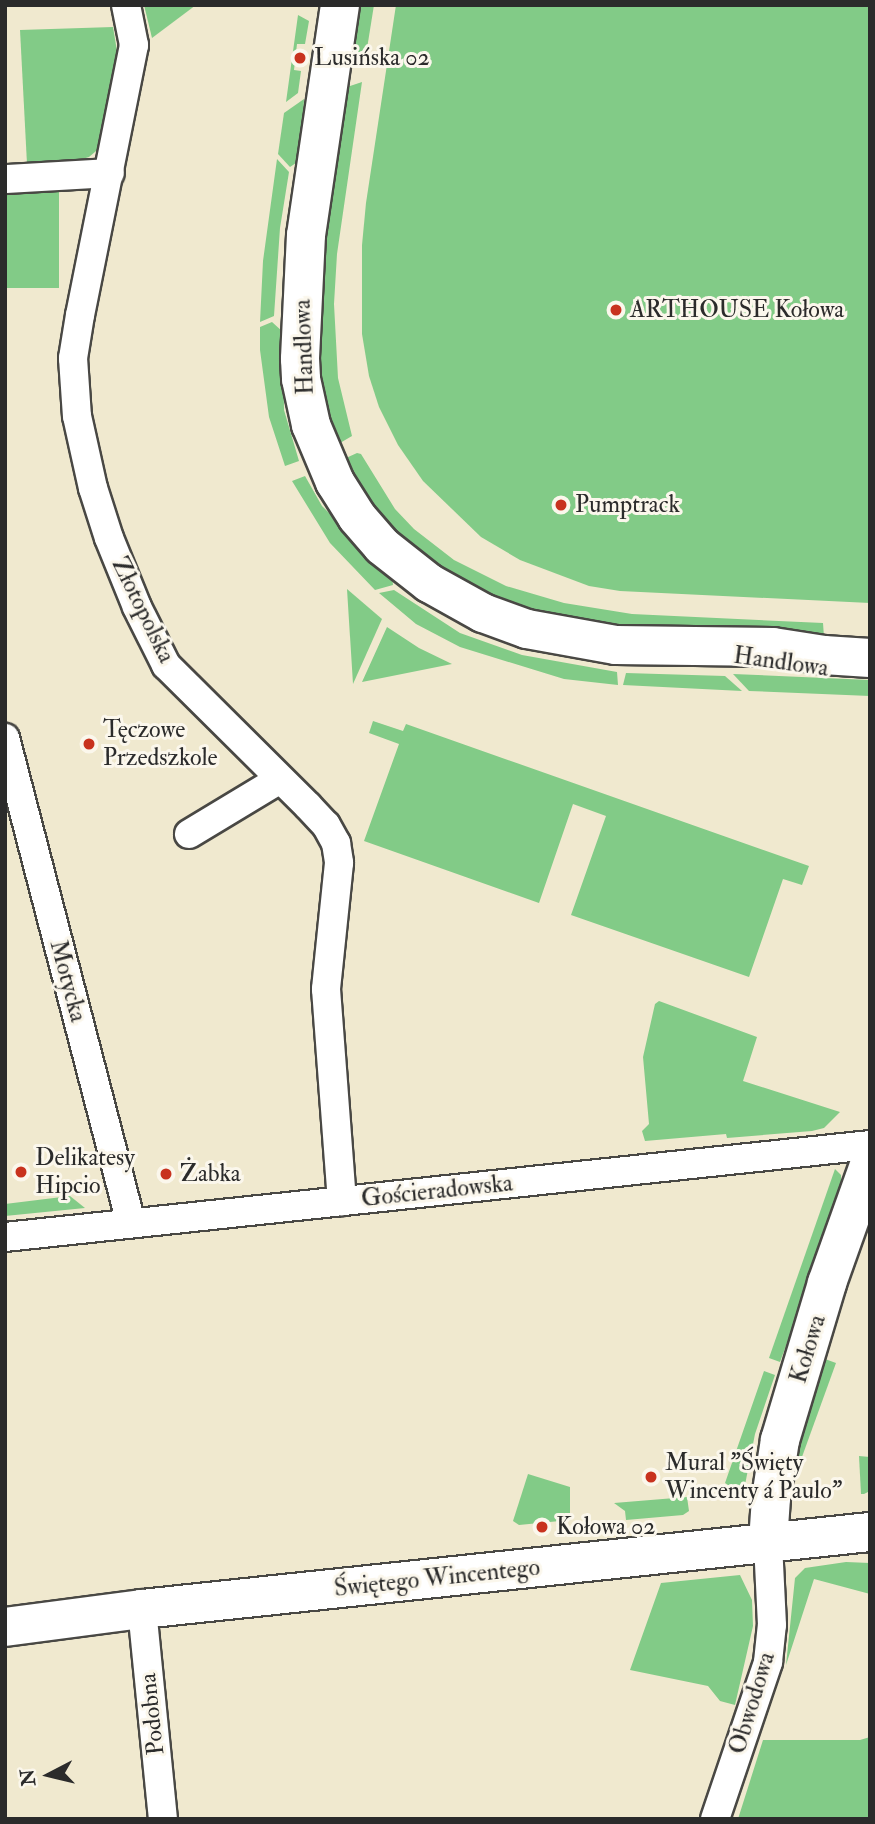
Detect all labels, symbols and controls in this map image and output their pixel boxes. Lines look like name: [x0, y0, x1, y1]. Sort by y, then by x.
place label: Lusińska 02: [314, 44, 430, 72]
marker: Lusińska 02: [292, 50, 308, 66]
place label: ARTHOUSE Kołowa: [630, 296, 844, 324]
street label: Handlowa: [288, 299, 320, 395]
marker: ARTHOUSE Kołowa: [608, 302, 624, 318]
place label: Pumptrack: [575, 491, 680, 519]
marker: Pumptrack: [553, 497, 569, 513]
street label: Złotopolska: [105, 552, 181, 668]
street label: Handlowa: [732, 641, 830, 683]
place label: Tęczowe Przedszkole: [103, 716, 218, 772]
marker: Tęczowe Przedszkole: [81, 736, 97, 752]
street label: Motycka: [43, 937, 93, 1025]
place label: Delikatesy Hipcio: [35, 1144, 135, 1200]
place label: Żabka: [180, 1160, 241, 1188]
marker: Delikatesy Hipcio: [13, 1164, 29, 1180]
marker: Żabka: [158, 1166, 174, 1182]
street label: Gościeradowska: [360, 1169, 514, 1213]
street label: Kołowa: [784, 1311, 832, 1387]
place label: Mural "Święty Wincenty á Paulo": [665, 1449, 842, 1505]
marker: Mural "Święty Wincenty á Paulo": [643, 1469, 659, 1485]
place label: Kołowa 02: [556, 1513, 655, 1541]
marker: Kołowa 02: [534, 1519, 550, 1535]
street label: Świętego Wincentego: [333, 1553, 541, 1603]
street label: Obwodowa: [723, 1648, 781, 1758]
street label: Podobna: [133, 1672, 171, 1756]
north arrow: [14, 1740, 84, 1810]
text: N: [15, 1768, 41, 1787]

